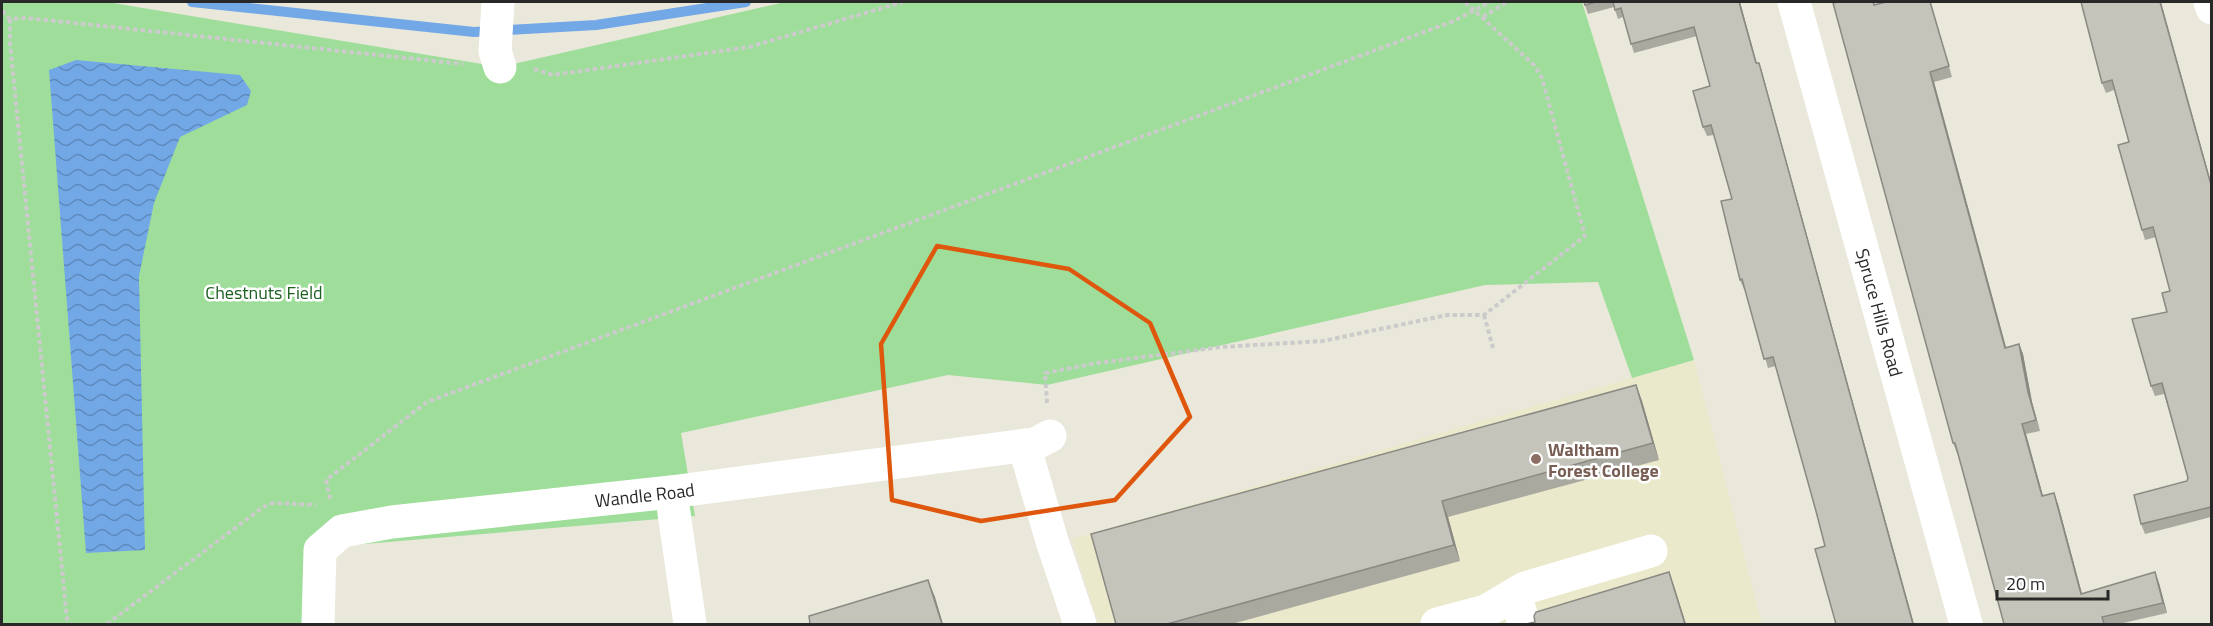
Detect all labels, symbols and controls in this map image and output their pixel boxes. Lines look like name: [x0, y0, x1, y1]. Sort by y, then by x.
street label: Spruce Hills Road: [1849, 245, 1910, 379]
park label: Chestnuts Field: [205, 279, 323, 306]
place label: Waltham Forest College: [1548, 436, 1659, 484]
marker: Waltham Forest College: [1529, 452, 1543, 466]
street label: Wandle Road: [593, 476, 696, 514]
scale bar: [1997, 563, 2108, 601]
text: 20 m: [2006, 570, 2045, 597]

